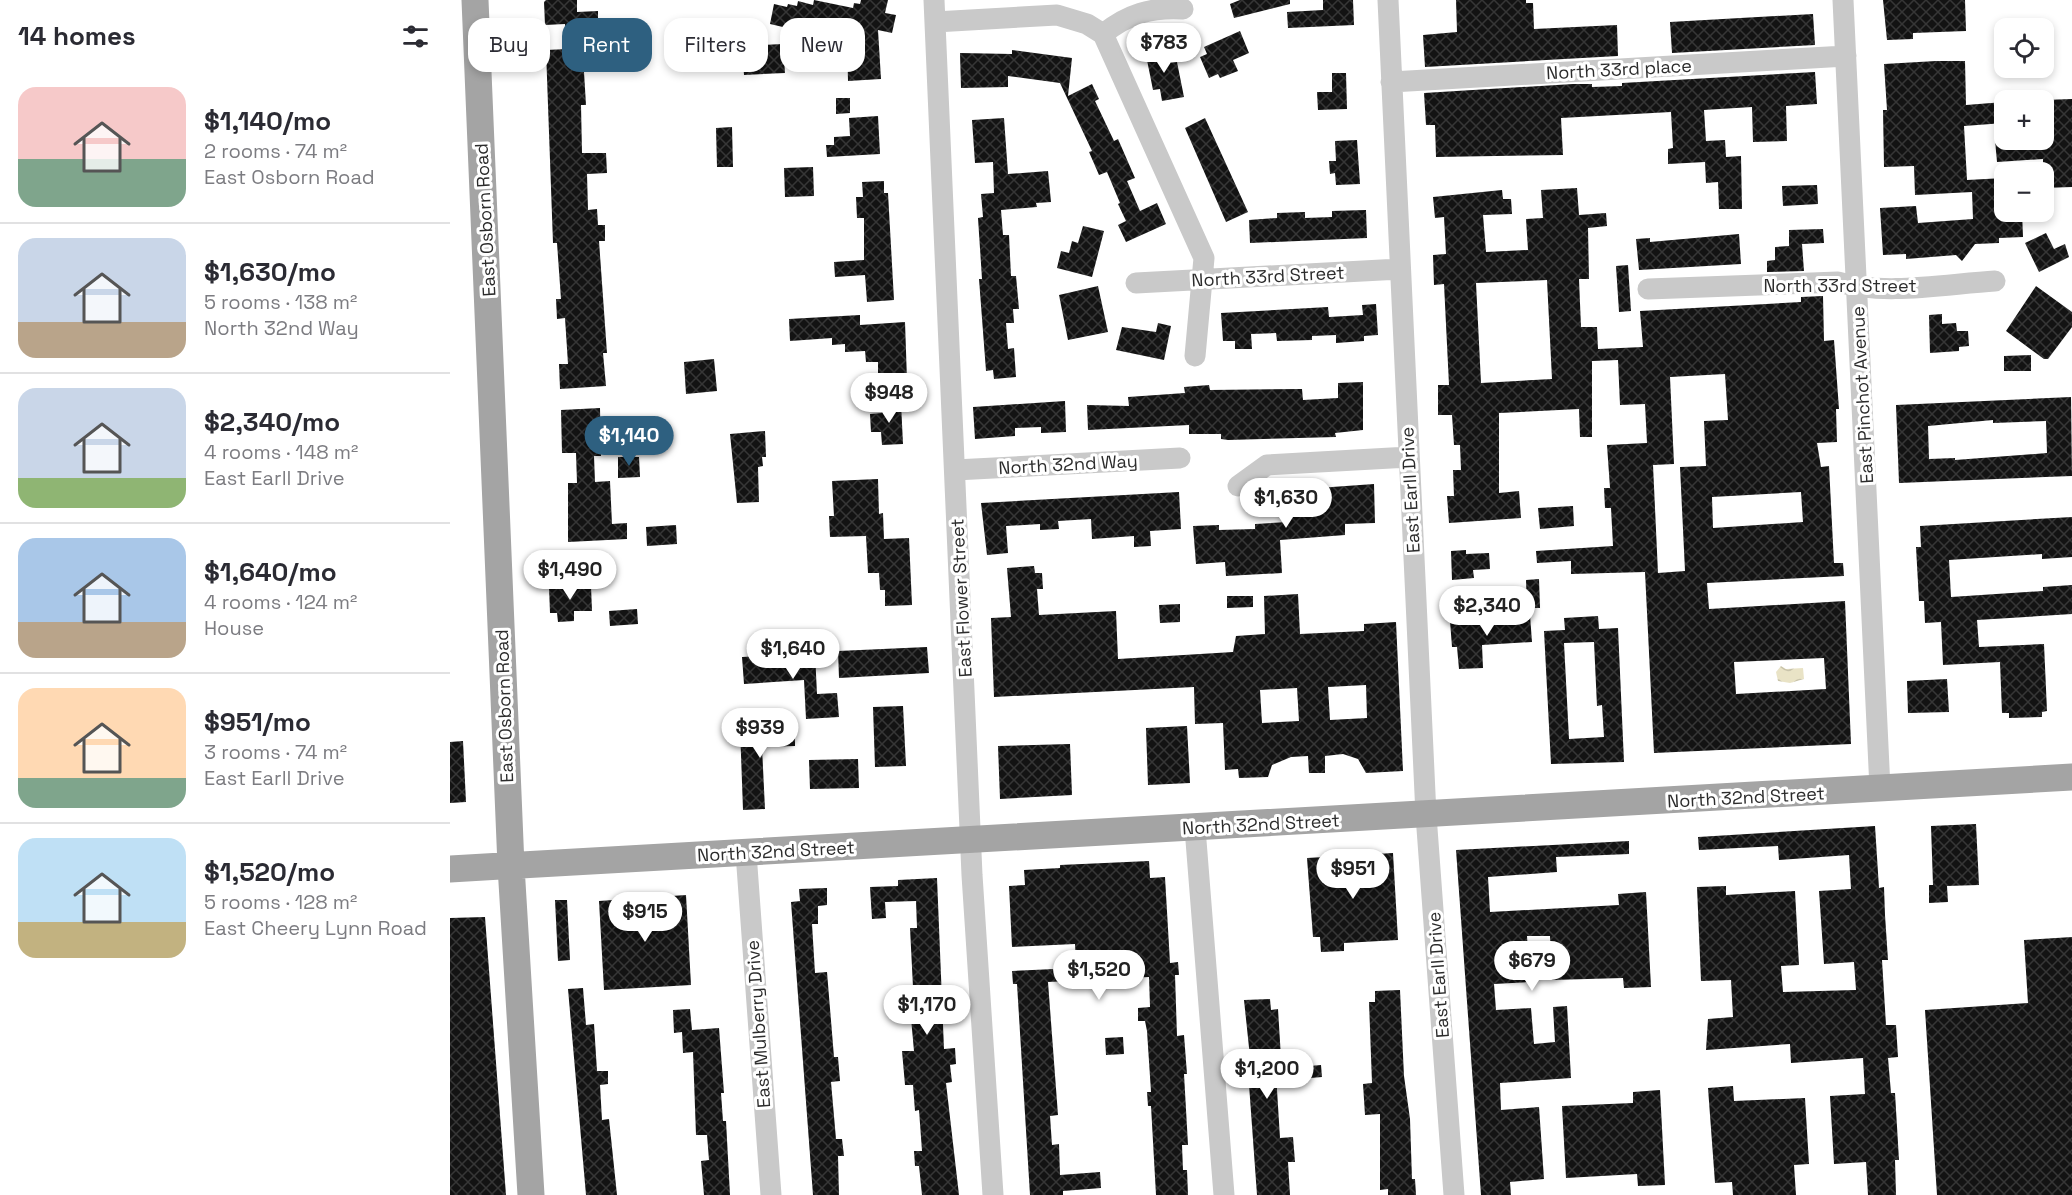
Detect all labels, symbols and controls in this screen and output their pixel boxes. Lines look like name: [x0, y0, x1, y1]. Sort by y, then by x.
chip: Buy: [468, 18, 550, 72]
chip: Rent: [562, 18, 652, 72]
chip: Filters: [664, 18, 768, 72]
chip: New: [780, 18, 865, 72]
map controls: [1994, 18, 2054, 222]
button: locate: [1994, 18, 2054, 78]
text: 14 homes: [18, 19, 136, 53]
icon: filters: [399, 20, 432, 53]
pin: $783: [1128, 23, 1200, 74]
text: $783: [1140, 29, 1188, 55]
street label: North 33rd place: [1546, 54, 1692, 84]
button: +: [1994, 90, 2054, 150]
text: $1,140/mo: [204, 104, 331, 138]
icon: home: [66, 111, 138, 183]
text: 2 rooms · 74 m²: [204, 138, 347, 164]
street label: East Osborn Road: [469, 143, 501, 297]
button: −: [1994, 162, 2054, 222]
text: East Osborn Road: [204, 164, 375, 190]
text: $1,630/mo: [204, 255, 336, 289]
street label: North 33rd Street: [1191, 261, 1345, 291]
icon: home: [66, 262, 138, 334]
street label: North 33rd Street: [1763, 274, 1917, 297]
text: 5 rooms · 138 m²: [204, 289, 357, 315]
street label: East Pinchot Avenue: [1846, 306, 1878, 484]
text: North 32nd Way: [204, 315, 359, 341]
pin: $948: [853, 373, 925, 424]
text: $948: [864, 379, 914, 405]
text: $2,340/mo: [204, 405, 340, 439]
icon: home: [66, 412, 138, 484]
pin: $1,140: [580, 416, 678, 467]
text: $1,140: [599, 422, 659, 448]
street label: East Earll Drive: [1395, 426, 1425, 554]
text: 4 rooms · 148 m²: [204, 439, 358, 465]
street label: North 32nd Way: [998, 449, 1138, 479]
text: East Earll Drive: [204, 465, 344, 491]
pin: $1,630: [1237, 478, 1335, 529]
text: $1,630: [1254, 484, 1318, 510]
street label: East Flower Street: [945, 518, 977, 678]
pin: $1,490: [521, 550, 619, 601]
text: $1,640/mo: [204, 555, 337, 589]
text: $1,490: [537, 556, 603, 582]
icon: home: [66, 562, 138, 634]
pin: $2,340: [1438, 586, 1536, 637]
text: 4 rooms · 124 m²: [204, 589, 357, 615]
text: $2,340: [1453, 592, 1521, 618]
text: House: [204, 615, 264, 641]
street label: East Osborn Road: [490, 629, 518, 783]
pin: $1,640: [744, 629, 842, 680]
text: $1,640: [761, 635, 825, 661]
text: $951/mo: [204, 705, 311, 739]
pin: $939: [724, 708, 796, 759]
icon: home: [66, 712, 138, 784]
text: $939: [736, 714, 785, 740]
text: 3 rooms · 74 m²: [204, 739, 347, 765]
text: East Earll Drive: [204, 765, 344, 791]
street label: North 32nd Street: [1667, 781, 1825, 813]
street label: North 32nd Street: [1182, 808, 1340, 840]
street label: North 32nd Street: [697, 835, 855, 867]
pin: $951: [1317, 849, 1389, 900]
text: $1,520/mo: [204, 855, 335, 889]
text: $951: [1330, 855, 1376, 881]
icon: home: [66, 862, 138, 934]
text: 5 rooms · 128 m²: [204, 889, 357, 915]
pin: $915: [609, 892, 681, 943]
text: $915: [622, 898, 668, 924]
street label: East Earll Drive: [1422, 911, 1454, 1039]
text: East Cheery Lynn Road: [204, 915, 427, 941]
street label: East Mulberry Drive: [741, 939, 775, 1109]
pin: $679: [1496, 941, 1568, 992]
text: $679: [1508, 947, 1556, 973]
pin: $1,520: [1050, 950, 1148, 1001]
text: $1,520: [1067, 956, 1131, 982]
pin: $1,170: [878, 985, 976, 1036]
text: $1,170: [898, 991, 957, 1017]
pin: $1,200: [1218, 1049, 1316, 1100]
text: $1,200: [1235, 1055, 1299, 1081]

